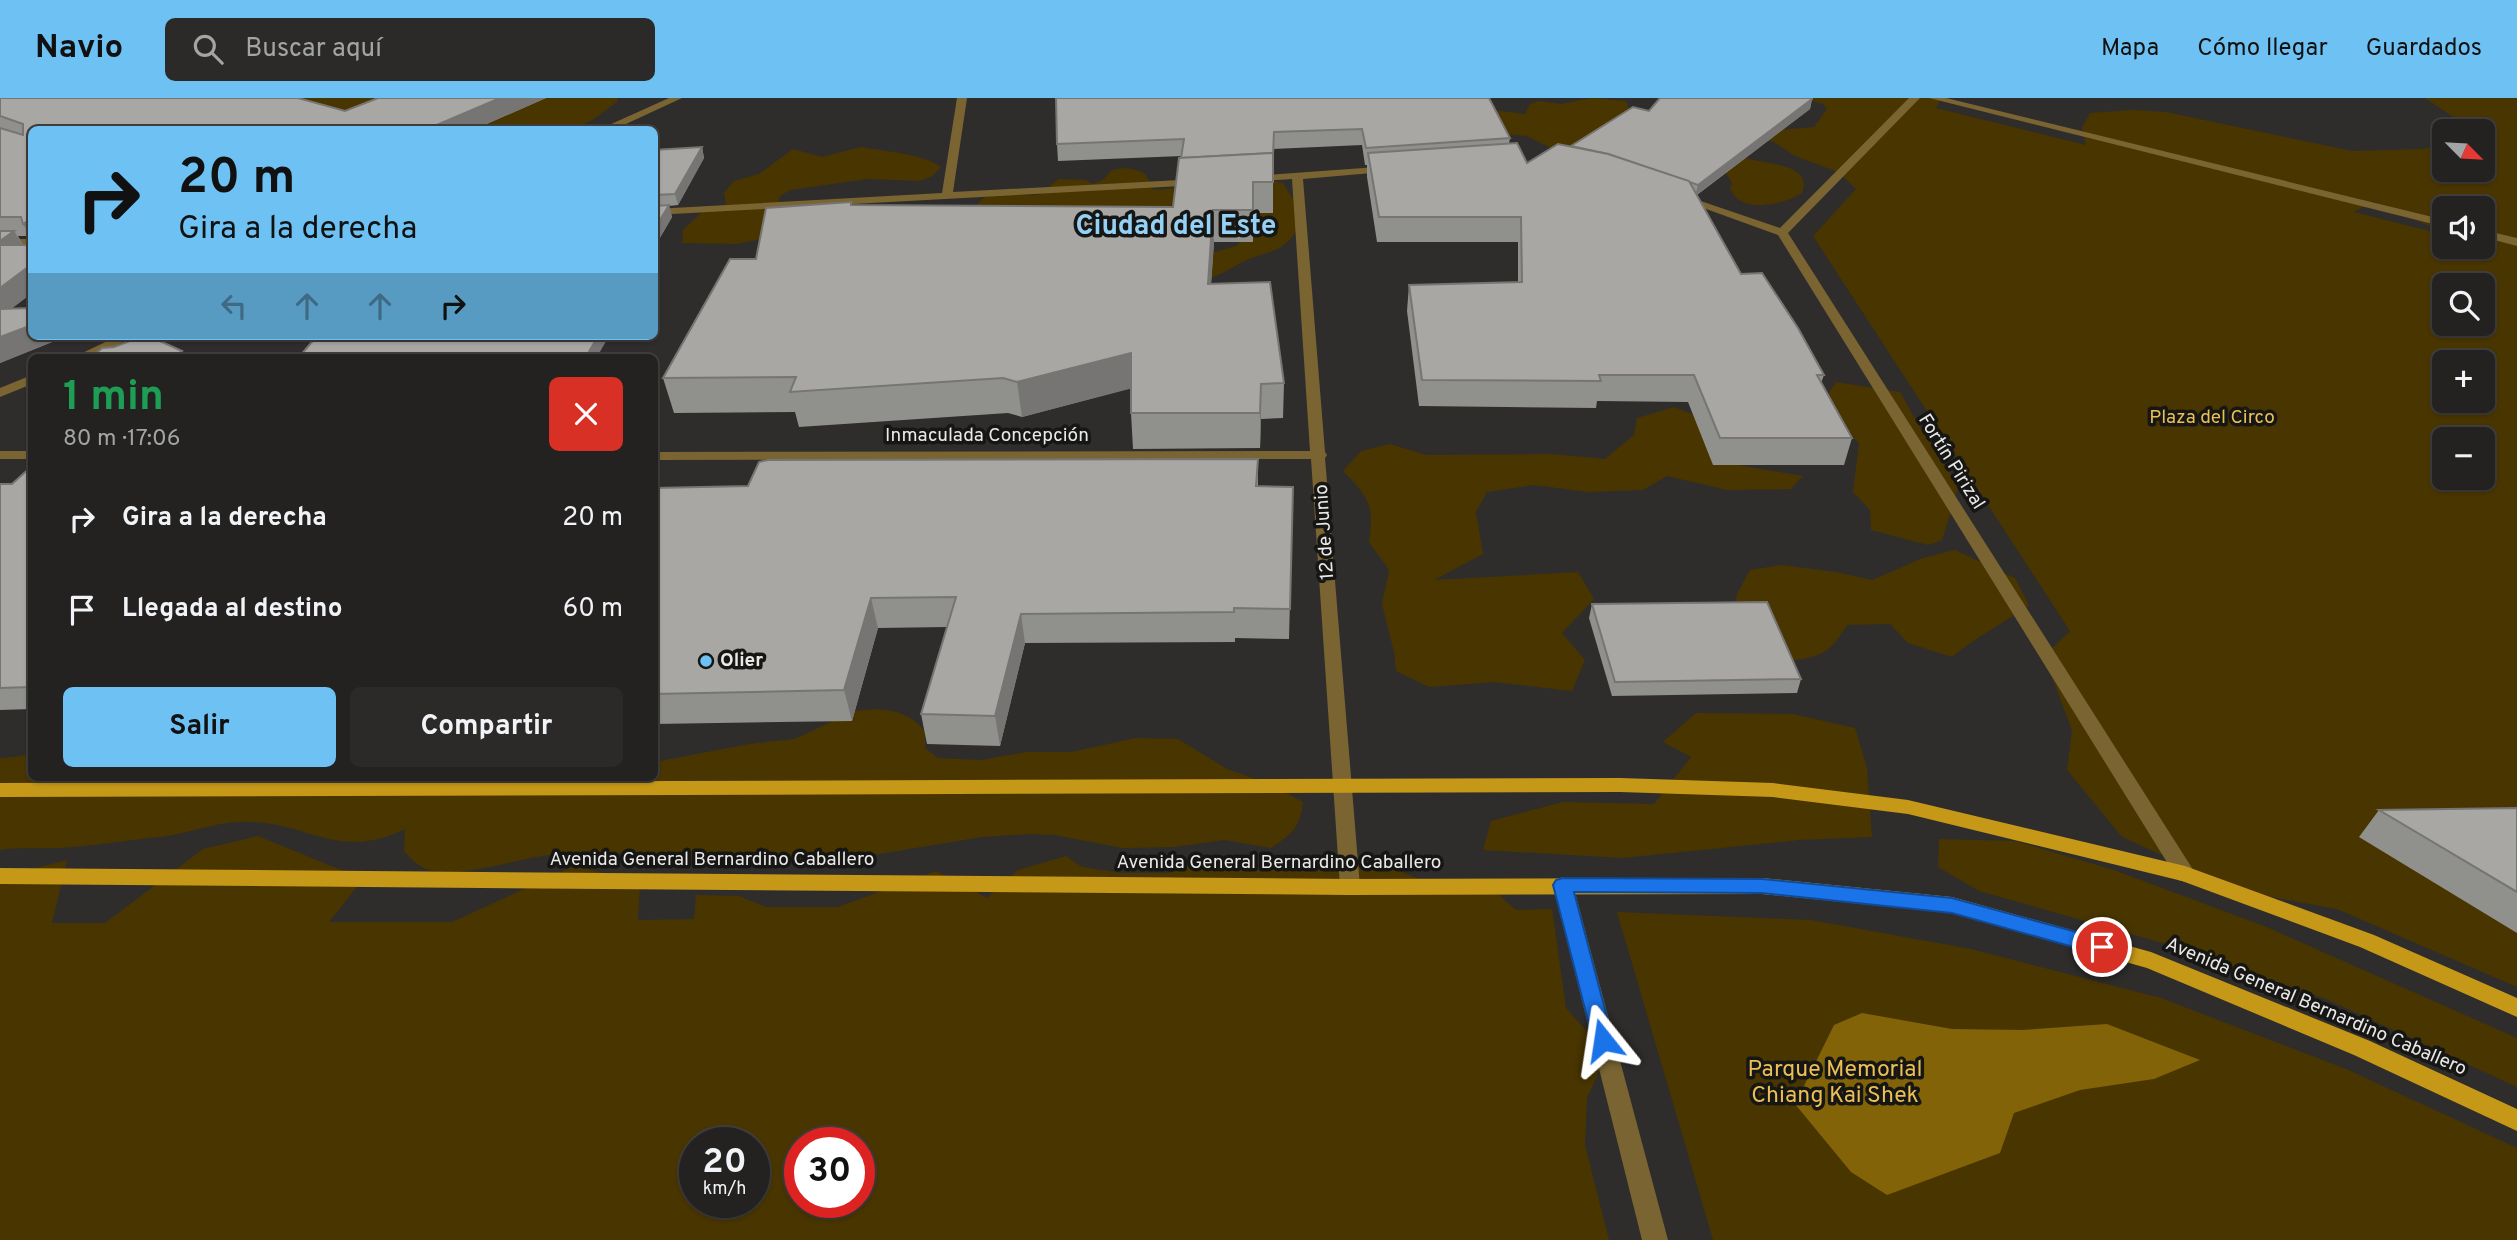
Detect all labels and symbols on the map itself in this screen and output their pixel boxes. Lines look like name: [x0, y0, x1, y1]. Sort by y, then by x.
north arrow: [2432, 119, 2496, 182]
district label: Ciudad del Este: [1076, 209, 1276, 245]
park label: Plaza del Circo: [2149, 406, 2275, 430]
street label: Fortín Pirizal: [1912, 410, 1990, 514]
street label: Inmaculada Concepción: [885, 424, 1089, 448]
street label: 12 de Junio: [1310, 483, 1340, 581]
place label: Olier: [720, 649, 763, 673]
marker: Olier: [698, 653, 714, 669]
street label: Avenida General Bernardino Caballero: [550, 848, 874, 872]
street label: Avenida General Bernardino Caballero: [1117, 851, 1441, 875]
pin: [2072, 917, 2132, 977]
street label: Avenida General Bernardino Caballero: [2162, 932, 2470, 1082]
position arrow: [1566, 1003, 1640, 1077]
park label: Parque Memorial Chiang Kai Shek: [1748, 1056, 1922, 1111]
speed limit sign: 30: [784, 1127, 875, 1218]

